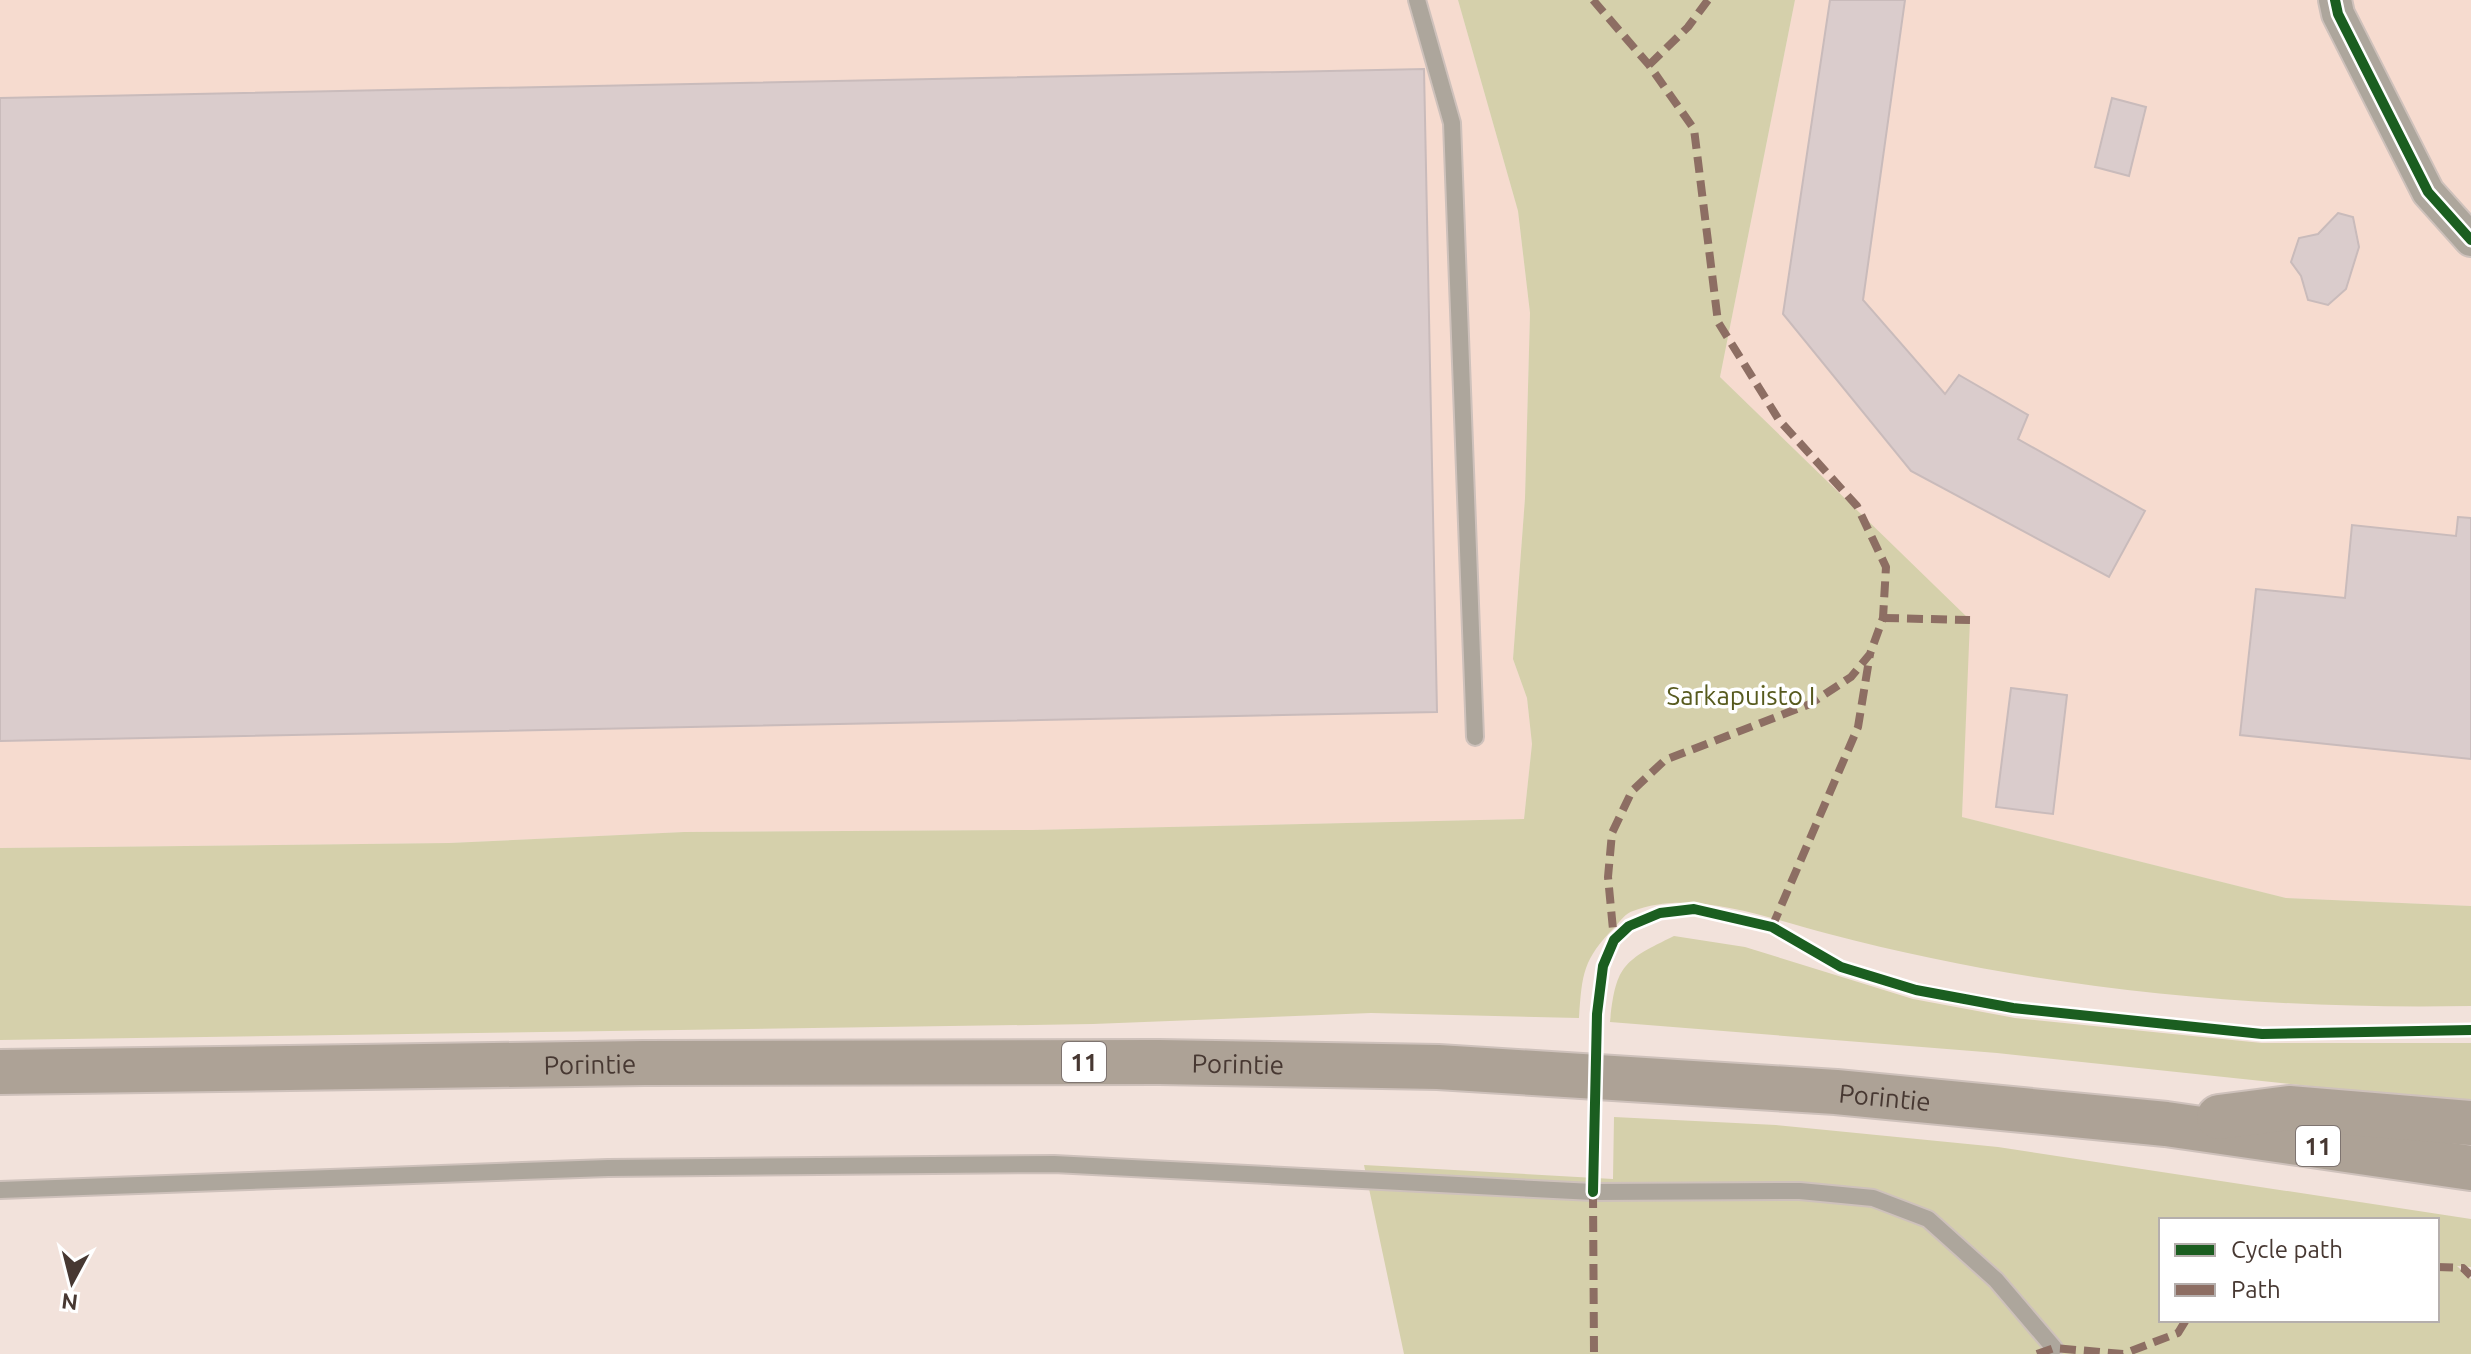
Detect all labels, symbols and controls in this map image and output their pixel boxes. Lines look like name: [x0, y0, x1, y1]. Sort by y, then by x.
park label: Sarkapuisto I: [1667, 681, 1815, 710]
road number: 11: [1062, 1042, 1106, 1082]
street label: Porintie: [1191, 1048, 1284, 1079]
street label: Porintie: [544, 1049, 636, 1079]
street label: Porintie: [1837, 1078, 1932, 1116]
road number: 11: [2296, 1126, 2340, 1166]
legend: [2159, 1218, 2439, 1322]
text: Cycle path: [2231, 1236, 2343, 1263]
north arrow: [32, 1242, 112, 1322]
text: Path: [2231, 1276, 2281, 1303]
text: N: [60, 1289, 79, 1316]

